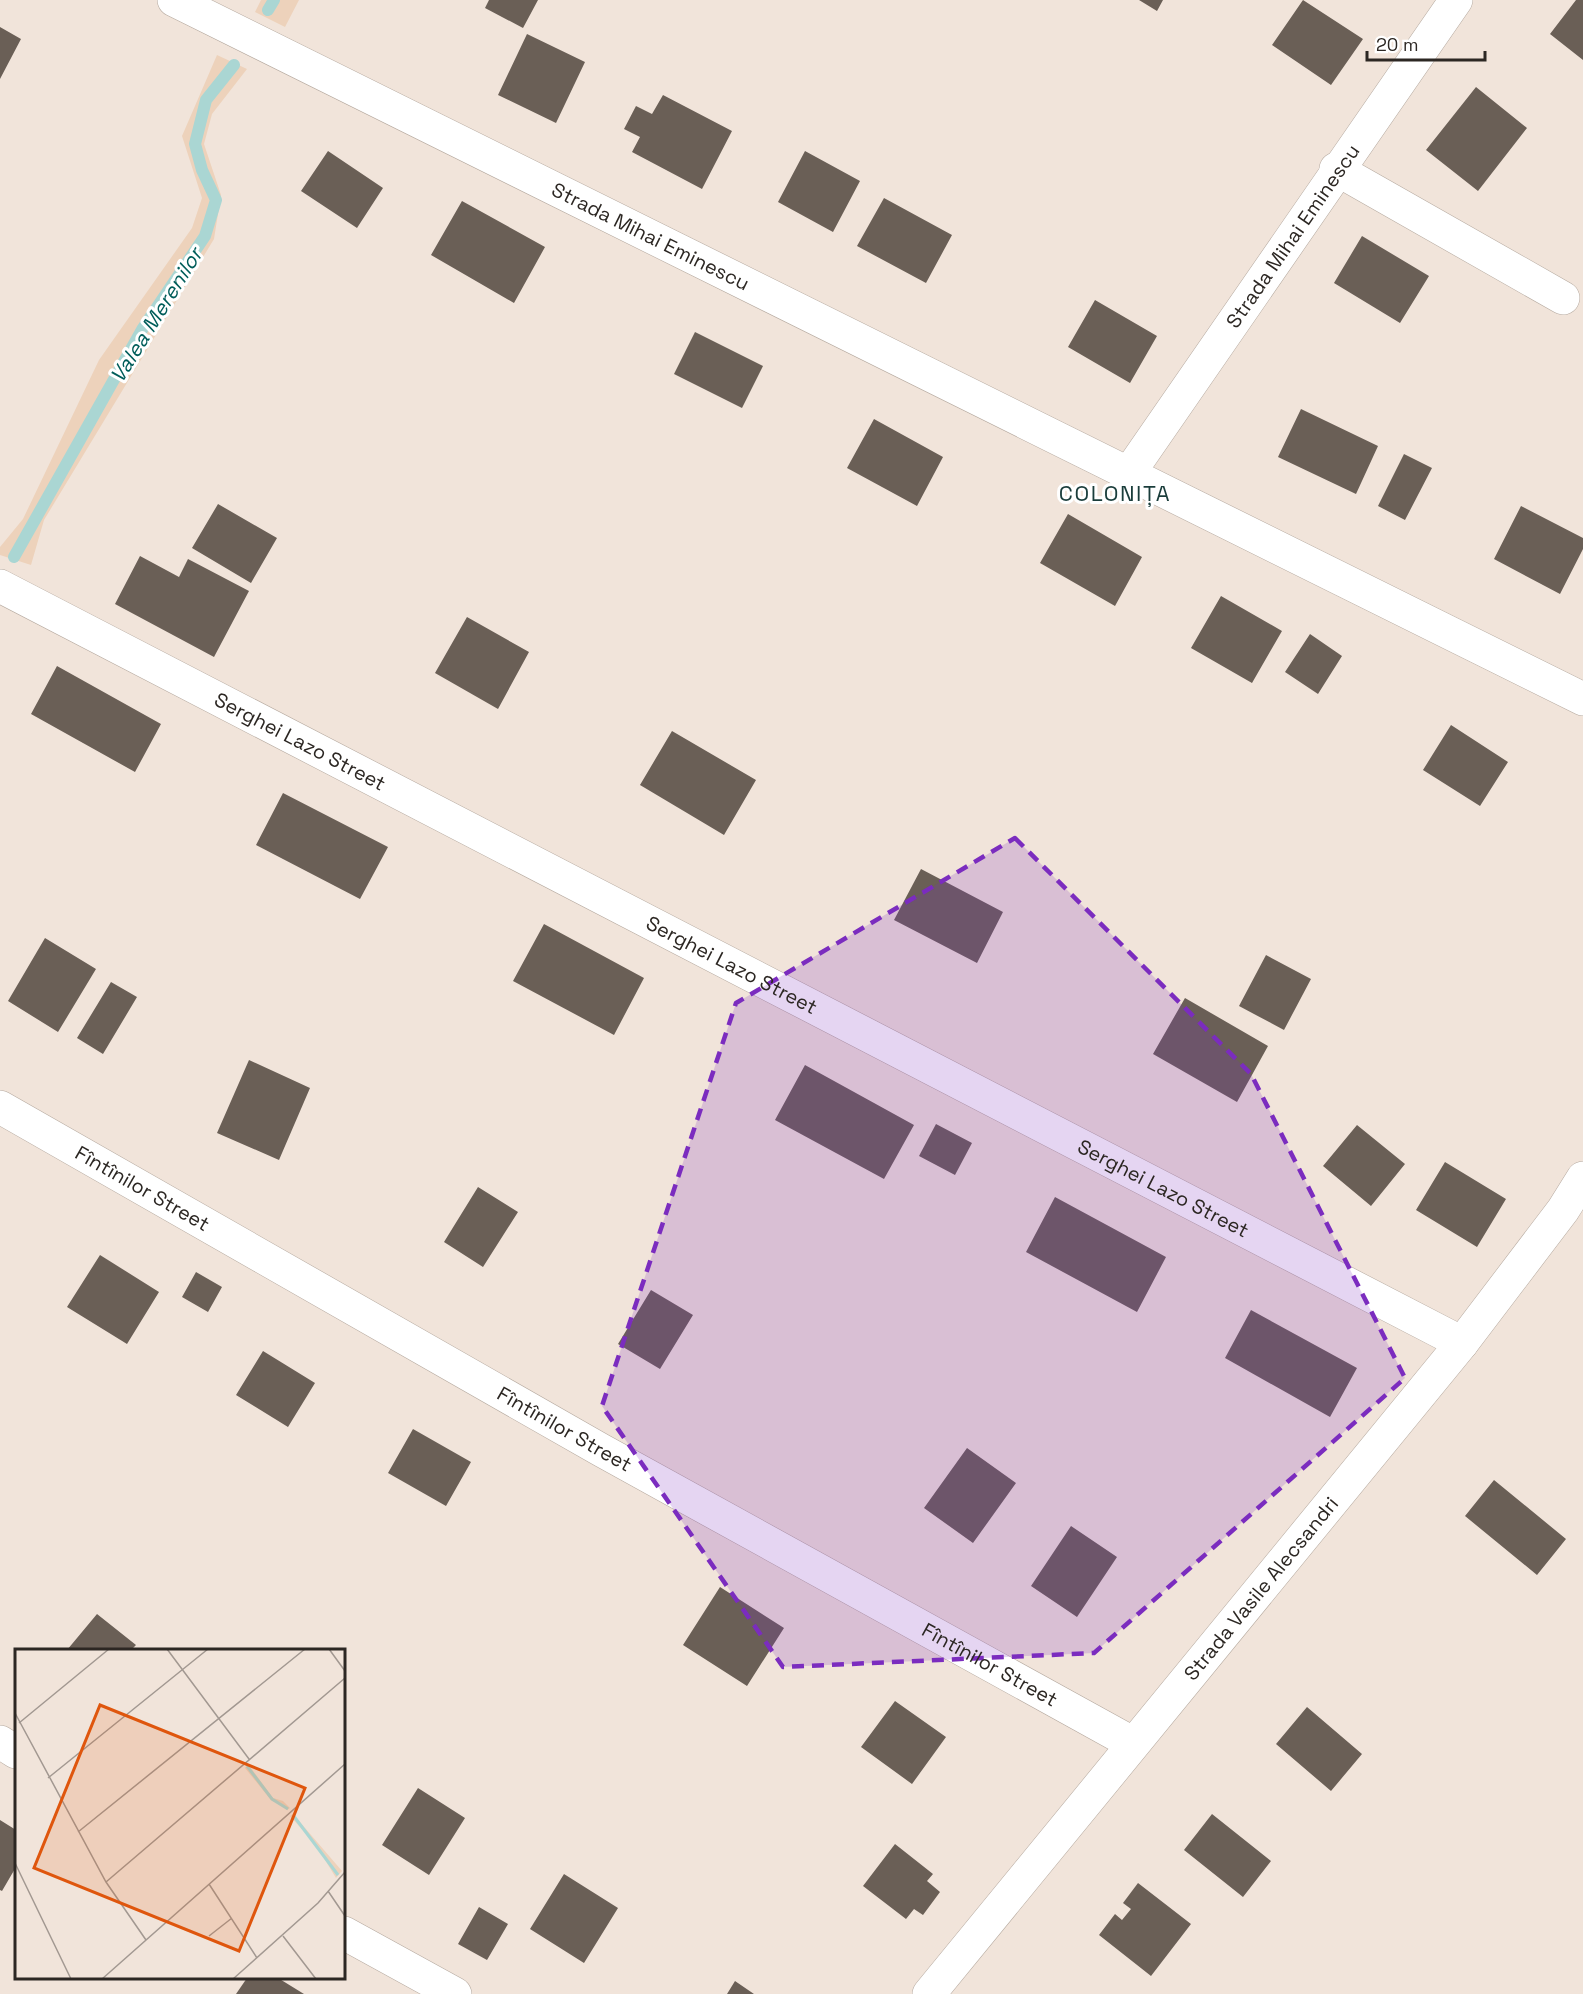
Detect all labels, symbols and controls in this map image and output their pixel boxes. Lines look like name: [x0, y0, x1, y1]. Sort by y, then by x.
scale bar: [1367, 24, 1486, 62]
text: 20 m: [1376, 33, 1419, 56]
street label: Strada Mihai Eminescu: [1220, 139, 1365, 333]
street label: Strada Mihai Eminescu: [547, 176, 754, 296]
water label: Valea Merenilor: [104, 241, 209, 387]
district label: COLONIȚA: [1059, 479, 1171, 507]
street label: Serghei Lazo Street: [210, 686, 390, 797]
street label: Serghei Lazo Street: [642, 910, 822, 1020]
street label: Serghei Lazo Street: [1073, 1133, 1253, 1243]
street label: Fîntînilor Street: [70, 1140, 214, 1237]
street label: Fîntînilor Street: [493, 1380, 637, 1478]
street label: Strada Vasile Alecsandri: [1178, 1491, 1344, 1686]
street label: Fîntînilor Street: [917, 1617, 1062, 1712]
inset map: [15, 1649, 345, 1979]

